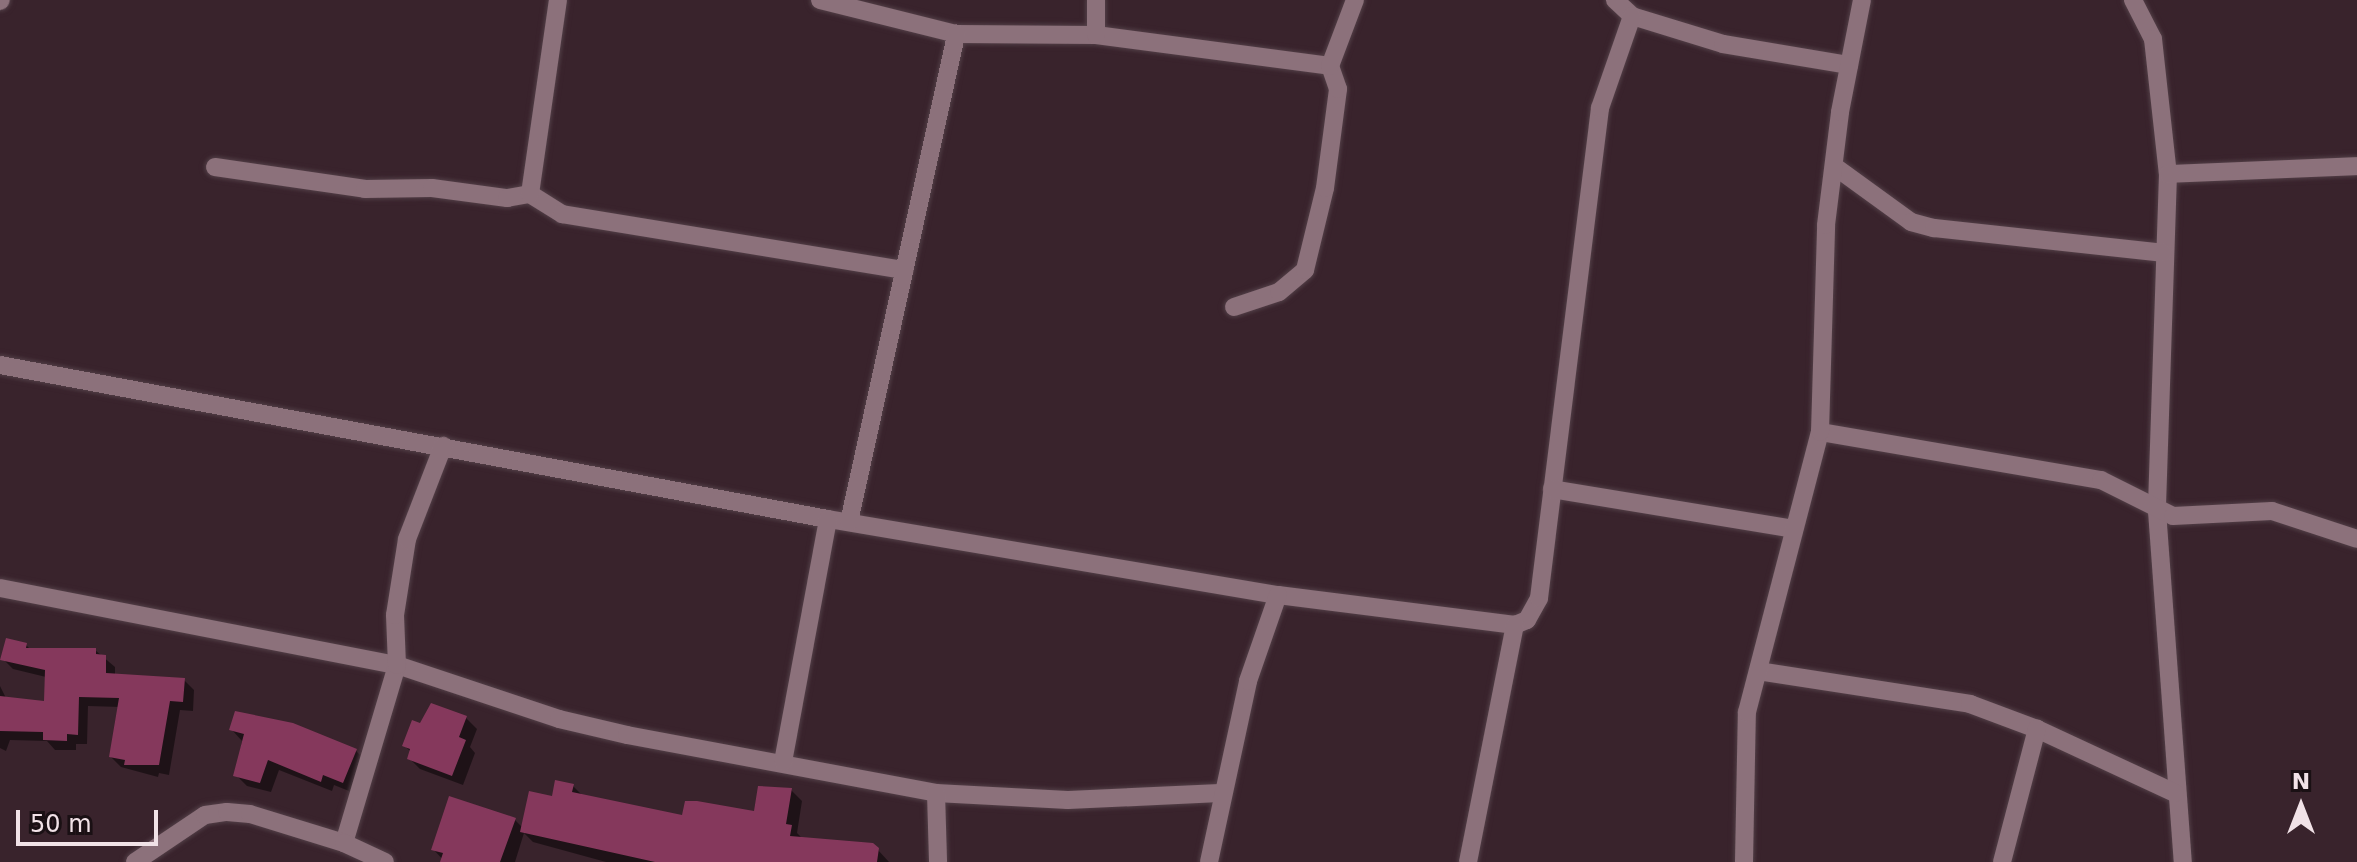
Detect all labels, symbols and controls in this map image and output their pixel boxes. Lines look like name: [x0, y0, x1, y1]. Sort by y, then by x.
north arrow: [2261, 766, 2341, 846]
text: N: [2292, 769, 2310, 794]
scale bar: [20, 794, 162, 844]
text: 50 m: [30, 810, 92, 838]

